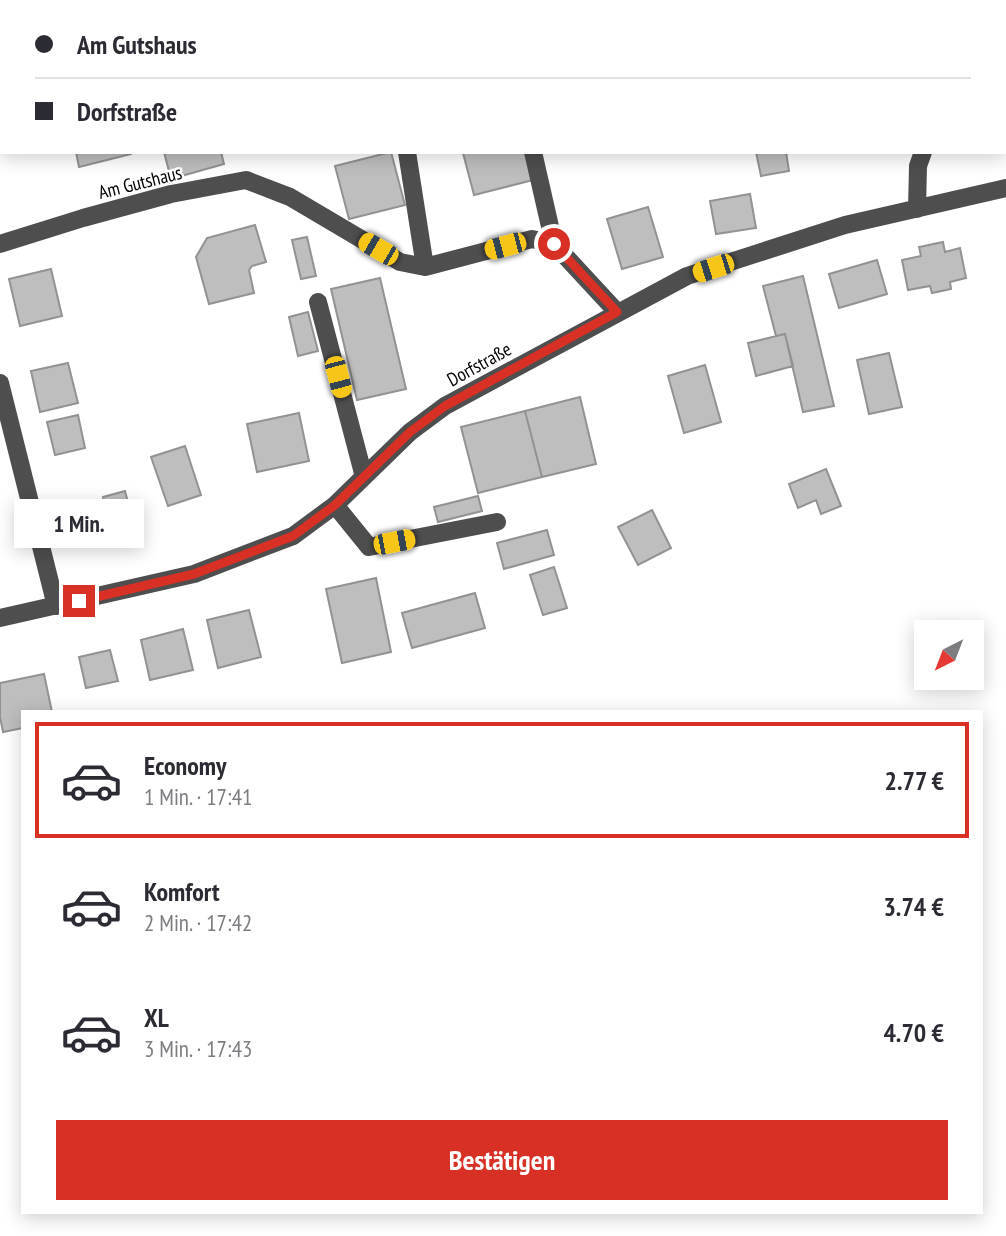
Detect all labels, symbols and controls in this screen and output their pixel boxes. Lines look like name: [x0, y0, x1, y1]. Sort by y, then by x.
text: Am Gutshaus: [77, 28, 197, 61]
text: Dorfstraße: [77, 95, 177, 128]
street label: Am Gutshaus: [96, 160, 184, 204]
route start: [538, 228, 570, 260]
car: [355, 229, 402, 269]
car: [482, 230, 529, 262]
car: [690, 252, 737, 284]
street label: Dorfstraße: [443, 337, 515, 391]
car: [323, 354, 354, 400]
callout: 1 Min.: [14, 500, 144, 548]
text: 1 Min.: [53, 509, 105, 538]
car: [372, 528, 417, 556]
route end: [63, 585, 95, 617]
north arrow: [914, 620, 984, 690]
map controls: [914, 620, 984, 690]
icon: car: [60, 749, 123, 812]
text: Economy: [144, 749, 226, 782]
text: 2.77 €: [885, 764, 944, 797]
text: 1 Min. · 17:41: [144, 782, 252, 811]
icon: car: [60, 875, 123, 938]
text: Komfort: [144, 875, 220, 908]
text: 3.74 €: [883, 890, 944, 923]
text: 2 Min. · 17:42: [144, 908, 252, 937]
icon: car: [60, 1001, 123, 1064]
text: XL: [144, 1001, 169, 1034]
text: 4.70 €: [883, 1016, 944, 1049]
text: 3 Min. · 17:43: [144, 1034, 252, 1063]
button: Bestätigen: [56, 1120, 948, 1200]

